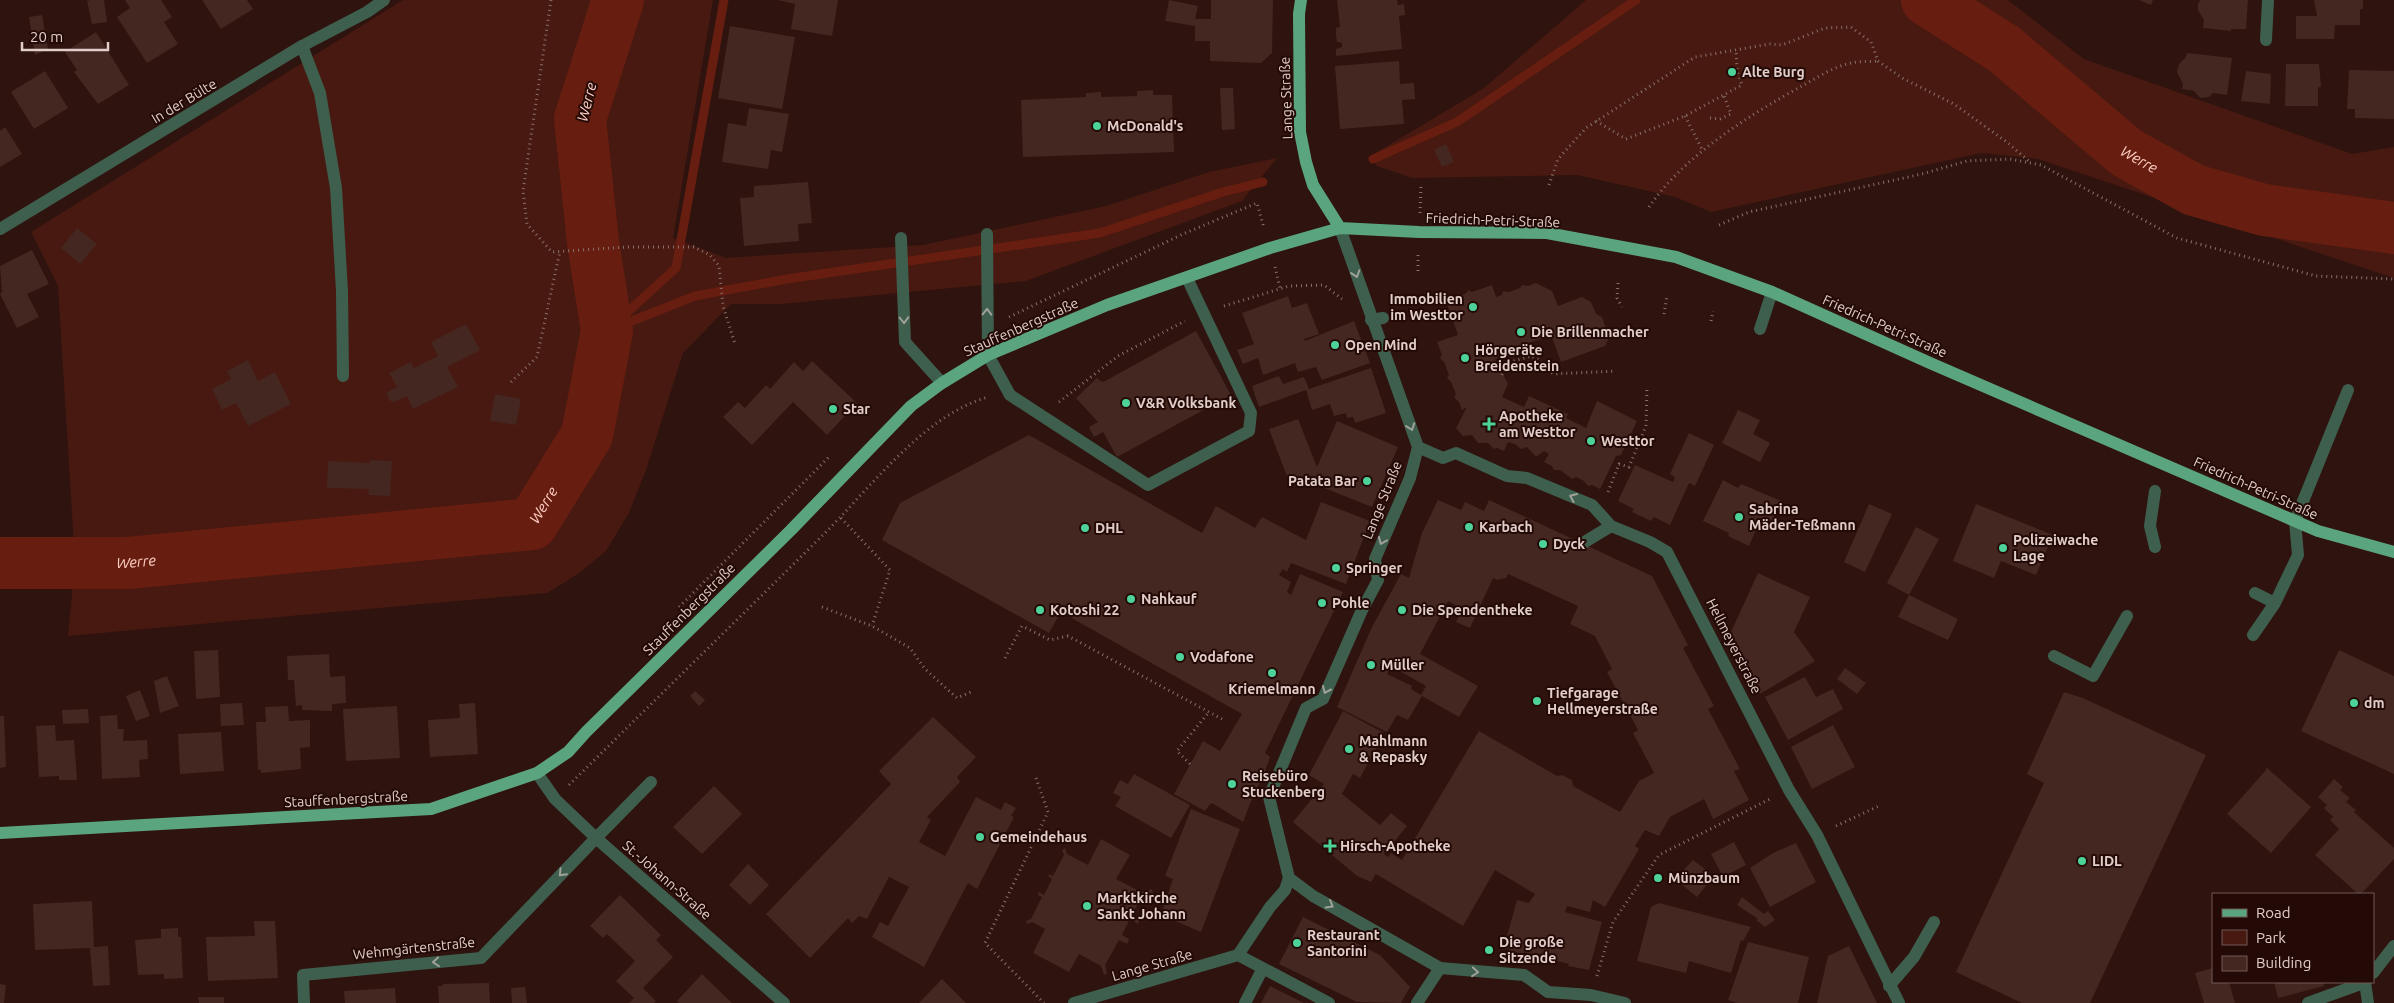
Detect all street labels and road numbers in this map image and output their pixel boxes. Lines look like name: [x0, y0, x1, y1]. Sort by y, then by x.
street label: Lange Straße: [1277, 56, 1295, 140]
street label: In der Bülte: [149, 75, 219, 127]
street label: Friedrich-Petri-Straße: [1425, 210, 1561, 230]
street label: Friedrich-Petri-Straße: [1820, 291, 1950, 361]
street label: Stauffenbergstraße: [961, 294, 1081, 360]
street label: Friedrich-Petri-Straße: [2191, 453, 2321, 523]
street label: Lange Straße: [1359, 459, 1405, 541]
street label: Stauffenbergstraße: [640, 560, 738, 658]
street label: Hellmeyerstraße: [1703, 596, 1765, 696]
street label: Stauffenbergstraße: [284, 788, 408, 810]
street label: St.-Johann-Straße: [619, 837, 715, 923]
street label: Wehmgärtenstraße: [352, 934, 476, 962]
street label: Lange Straße: [1110, 946, 1194, 984]

